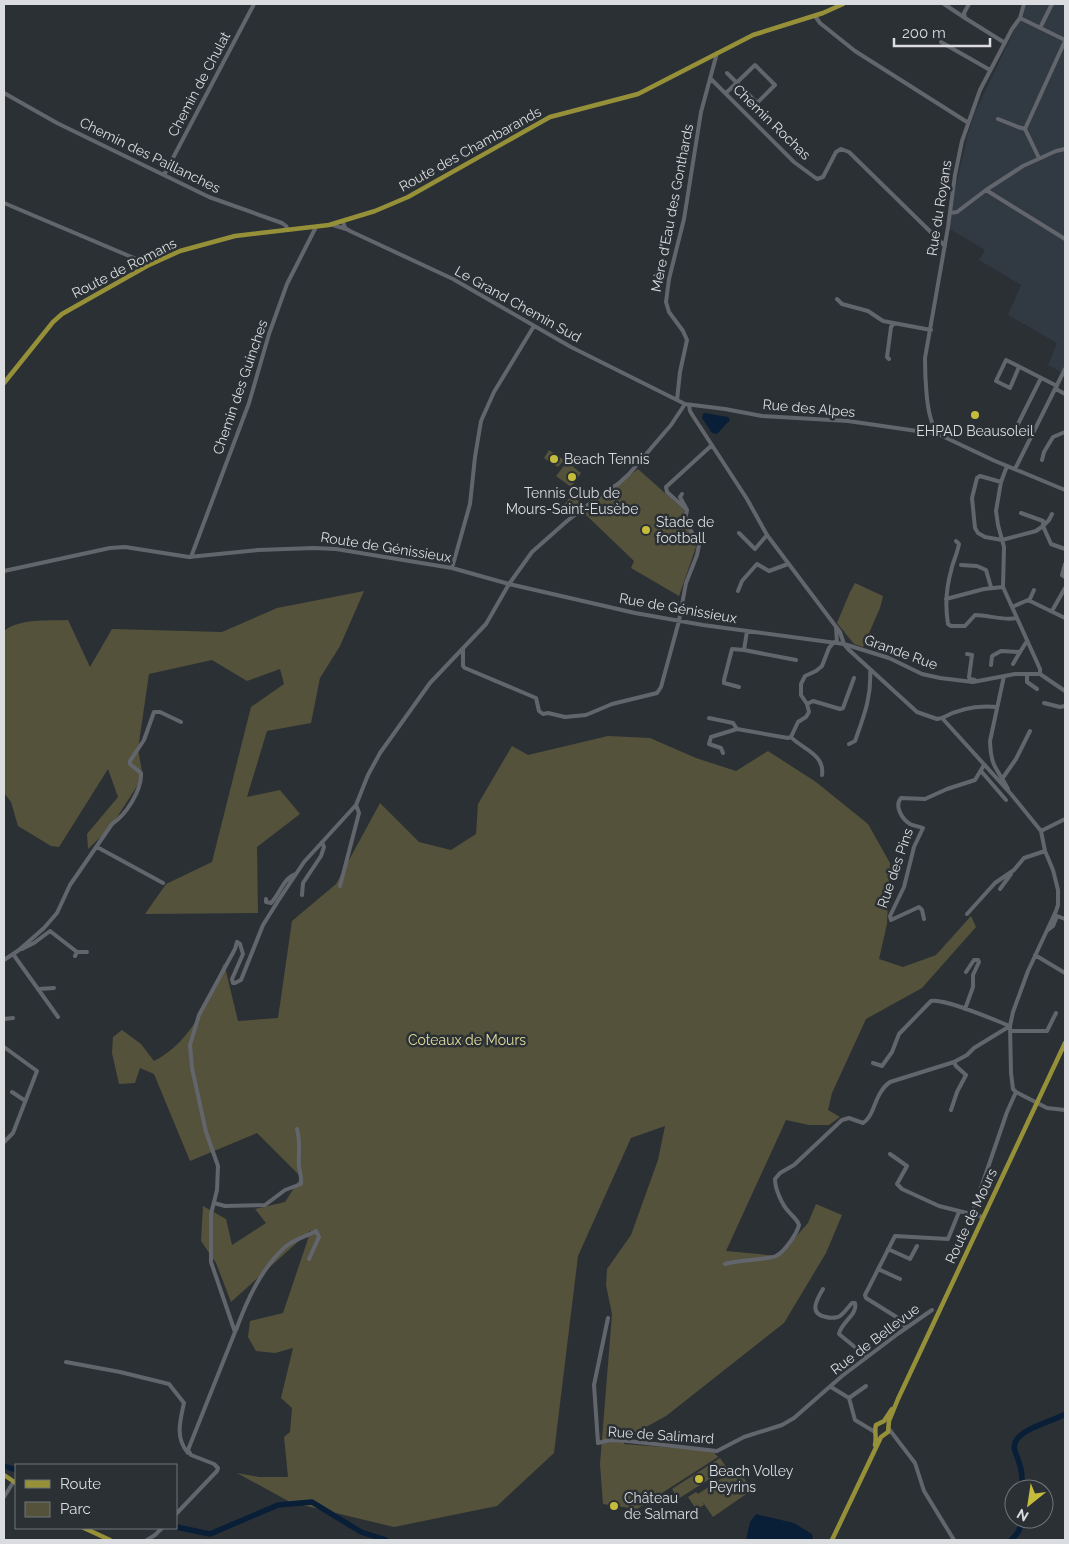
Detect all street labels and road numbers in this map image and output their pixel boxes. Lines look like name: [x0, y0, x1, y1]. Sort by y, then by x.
street label: Chemin de Chulat: [165, 29, 234, 139]
street label: Chemin Rochas: [730, 81, 814, 163]
street label: Route des Chambarands: [396, 103, 544, 195]
street label: Chemin des Paillanches: [77, 114, 223, 196]
street label: Mère d'Eau des Gonthards: [648, 122, 696, 293]
street label: Rue du Royans: [924, 159, 954, 257]
street label: Route de Romans: [69, 235, 179, 301]
street label: Le Grand Chemin Sud: [452, 263, 584, 345]
street label: Chemin des Guinches: [209, 317, 271, 456]
street label: Rue des Alpes: [762, 396, 856, 420]
street label: Route de Génissieux: [320, 529, 452, 565]
street label: Rue de Génissieux: [618, 590, 738, 626]
street label: Grande Rue: [862, 631, 940, 673]
street label: Rue des Pins: [874, 826, 916, 910]
street label: Route de Mours: [942, 1166, 1000, 1266]
street label: Rue de Bellevue: [828, 1300, 922, 1378]
street label: Rue de Salimard: [607, 1423, 715, 1447]

